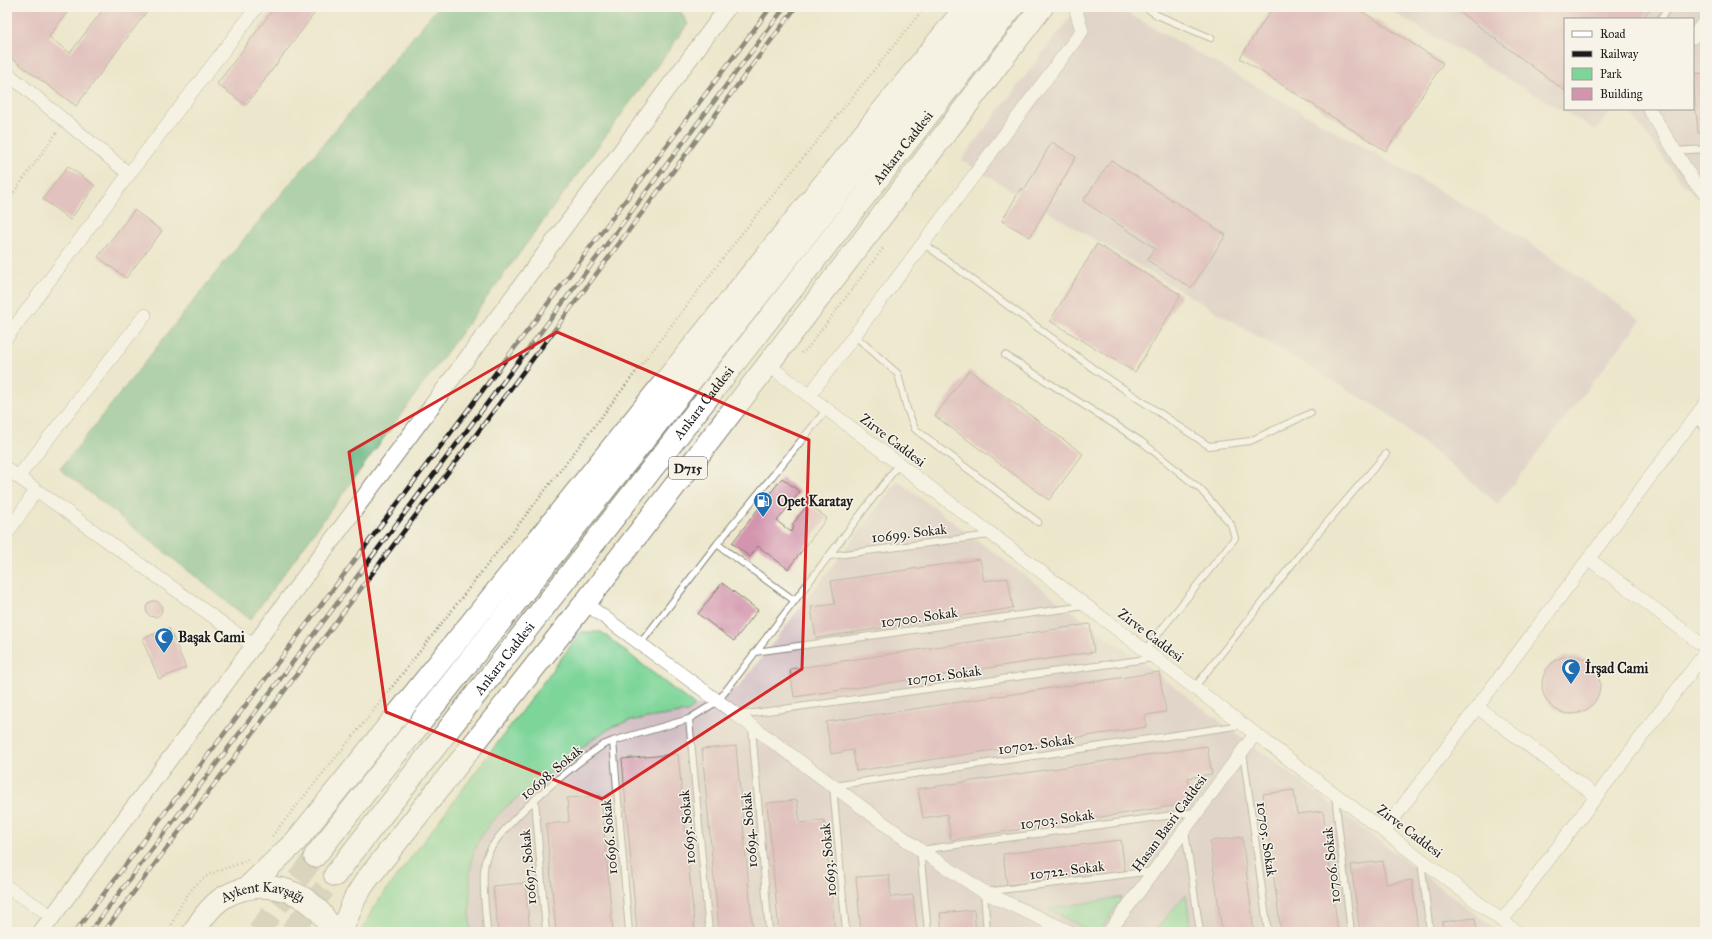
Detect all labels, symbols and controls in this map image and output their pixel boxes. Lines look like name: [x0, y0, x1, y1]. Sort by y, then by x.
legend: [1564, 18, 1694, 110]
text: Road: [1600, 27, 1626, 41]
text: Railway: [1600, 47, 1639, 61]
text: Park: [1600, 67, 1622, 81]
text: Building: [1600, 87, 1643, 102]
street label: Ankara Caddesi: [869, 107, 937, 188]
street label: Ankara Caddesi: [669, 363, 738, 444]
street label: Zirve Caddesi: [857, 410, 929, 471]
road number: D715: [669, 457, 707, 479]
fuel station icon: Opet Karatay: [752, 490, 774, 518]
place label: Opet Karatay: [777, 493, 854, 511]
street label: 10699. Sokak: [870, 520, 948, 547]
street label: 10700. Sokak: [880, 604, 959, 631]
street label: Zirve Caddesi: [1115, 605, 1187, 666]
street label: Ankara Caddesi: [470, 618, 538, 699]
mosque icon: Başak Cami: [153, 626, 175, 654]
place label: Başak Cami: [178, 629, 245, 647]
mosque icon: İrşad Cami: [1560, 657, 1582, 685]
place label: İrşad Cami: [1585, 658, 1649, 678]
street label: 10701. Sokak: [906, 662, 983, 689]
street label: 10702. Sokak: [997, 731, 1076, 758]
street label: 10698. Sokak: [517, 741, 586, 803]
street label: Hasan Basri Caddesi: [1128, 771, 1211, 875]
street label: 10695. Sokak: [676, 789, 699, 865]
street label: 10694. Sokak: [738, 791, 761, 869]
street label: 10696. Sokak: [598, 798, 621, 875]
street label: 10705. Sokak: [1253, 801, 1280, 878]
street label: Zirve Caddesi: [1374, 801, 1446, 862]
street label: 10703. Sokak: [1019, 806, 1096, 833]
street label: 10693. Sokak: [817, 822, 840, 898]
street label: 10706. Sokak: [1319, 826, 1344, 904]
street label: 10697. Sokak: [517, 828, 540, 905]
street label: 10722. Sokak: [1029, 857, 1106, 884]
text: Aykent Kavşağı: [217, 879, 308, 907]
street label: Aykent Kavşağı: [220, 895, 306, 911]

